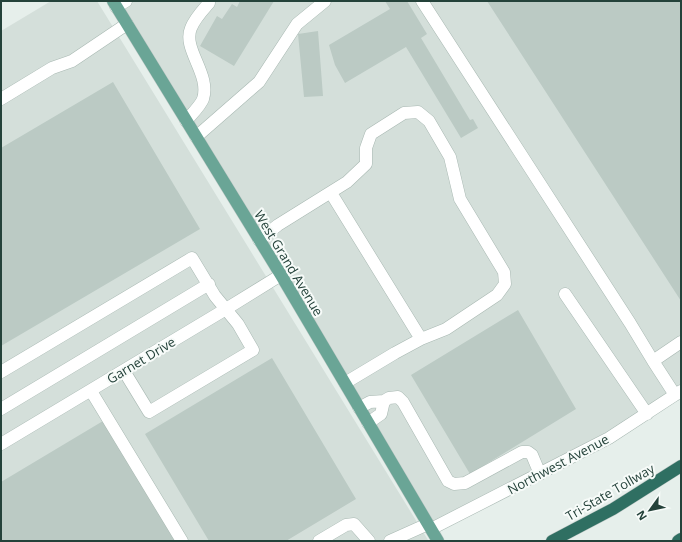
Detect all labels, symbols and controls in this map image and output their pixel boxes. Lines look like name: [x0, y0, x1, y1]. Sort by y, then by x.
street label: West Grand Avenue: [250, 207, 328, 319]
street label: Garnet Drive: [103, 332, 179, 388]
street label: Northwest Avenue: [504, 430, 612, 498]
street label: Tri-State Tollway: [562, 459, 658, 525]
north arrow: [630, 490, 670, 530]
text: N: [632, 508, 650, 524]

